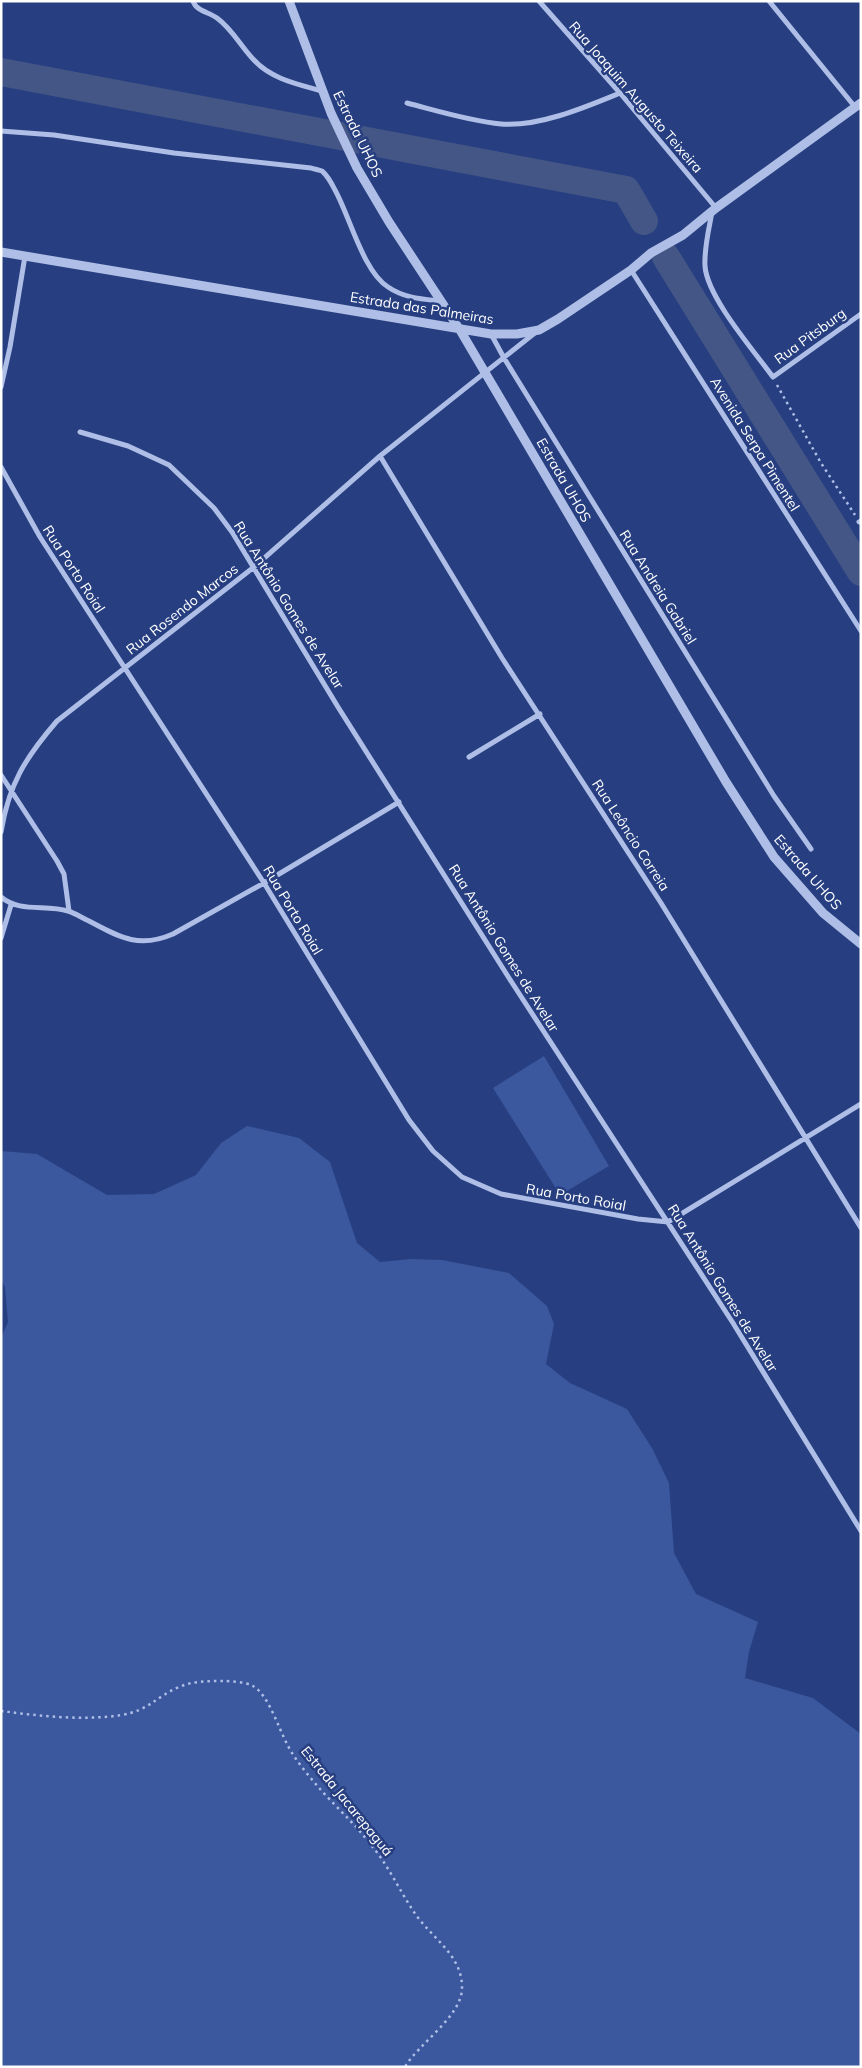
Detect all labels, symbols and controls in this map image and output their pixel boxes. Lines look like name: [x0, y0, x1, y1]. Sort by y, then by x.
street label: Rua Joaquim Augusto Teixeira: [565, 18, 707, 176]
street label: Estrada UHOS: [329, 88, 387, 181]
street label: Estrada das Palmeiras: [349, 288, 495, 328]
street label: Rua Pitsburg: [771, 304, 849, 368]
street label: Avenida Serpa Pimentel: [706, 373, 804, 515]
street label: Estrada UHOS: [533, 435, 595, 526]
street label: Rua Antônio Gomes de Avelar: [230, 518, 349, 693]
street label: Rua Porto Roial: [39, 522, 109, 616]
street label: Rua Andreia Gabriel: [616, 527, 700, 647]
street label: Rua Rosendo Marcos: [122, 560, 242, 658]
street label: Rua Leôncio Correia: [588, 776, 674, 894]
street label: Estrada UHOS: [770, 831, 846, 914]
street label: Rua Antônio Gomes de Avelar: [445, 861, 564, 1036]
street label: Rua Porto Roial: [259, 862, 327, 958]
street label: Rua Porto Roial: [525, 1179, 627, 1215]
street label: Rua Antônio Gomes de Avelar: [664, 1201, 783, 1376]
street label: Estrada Jacarepaguá: [297, 1742, 397, 1860]

